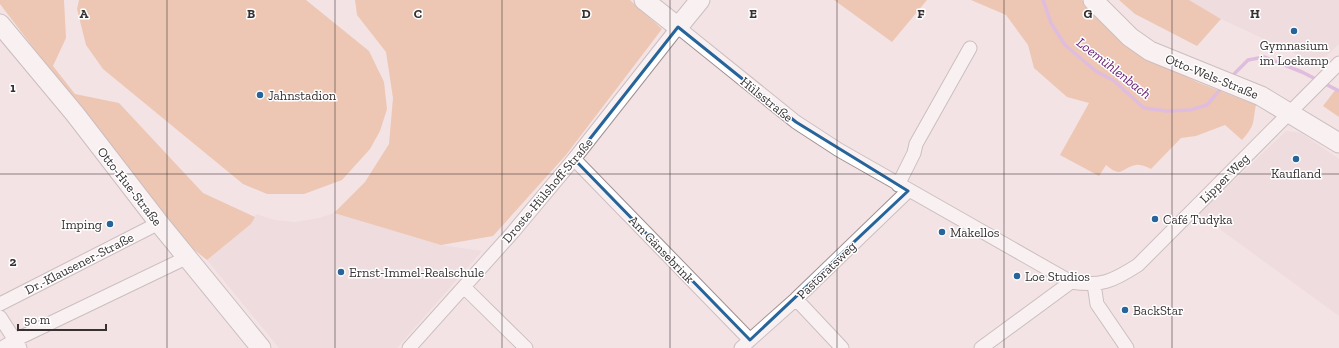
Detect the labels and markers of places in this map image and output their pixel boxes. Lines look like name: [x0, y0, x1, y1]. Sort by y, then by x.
marker: Gymnasium im Loekamp: [1289, 26, 1299, 36]
place label: Gymnasium im Loekamp: [1259, 38, 1329, 68]
place label: Jahnstadion: [268, 88, 337, 103]
marker: Jahnstadion: [255, 90, 265, 100]
marker: Kaufland: [1291, 154, 1301, 164]
place label: Kaufland: [1271, 166, 1321, 181]
place label: Café Tudyka: [1163, 212, 1233, 227]
marker: Café Tudyka: [1150, 214, 1160, 224]
place label: Imping: [61, 217, 102, 232]
marker: Imping: [105, 219, 115, 229]
place label: Makellos: [950, 225, 1000, 240]
marker: Makellos: [937, 227, 947, 237]
place label: Ernst-Immel-Realschule: [349, 265, 484, 280]
marker: Ernst-Immel-Realschule: [336, 267, 346, 277]
place label: Loe Studios: [1025, 269, 1090, 284]
marker: Loe Studios: [1012, 271, 1022, 281]
place label: BackStar: [1133, 303, 1183, 318]
marker: BackStar: [1120, 305, 1130, 315]

